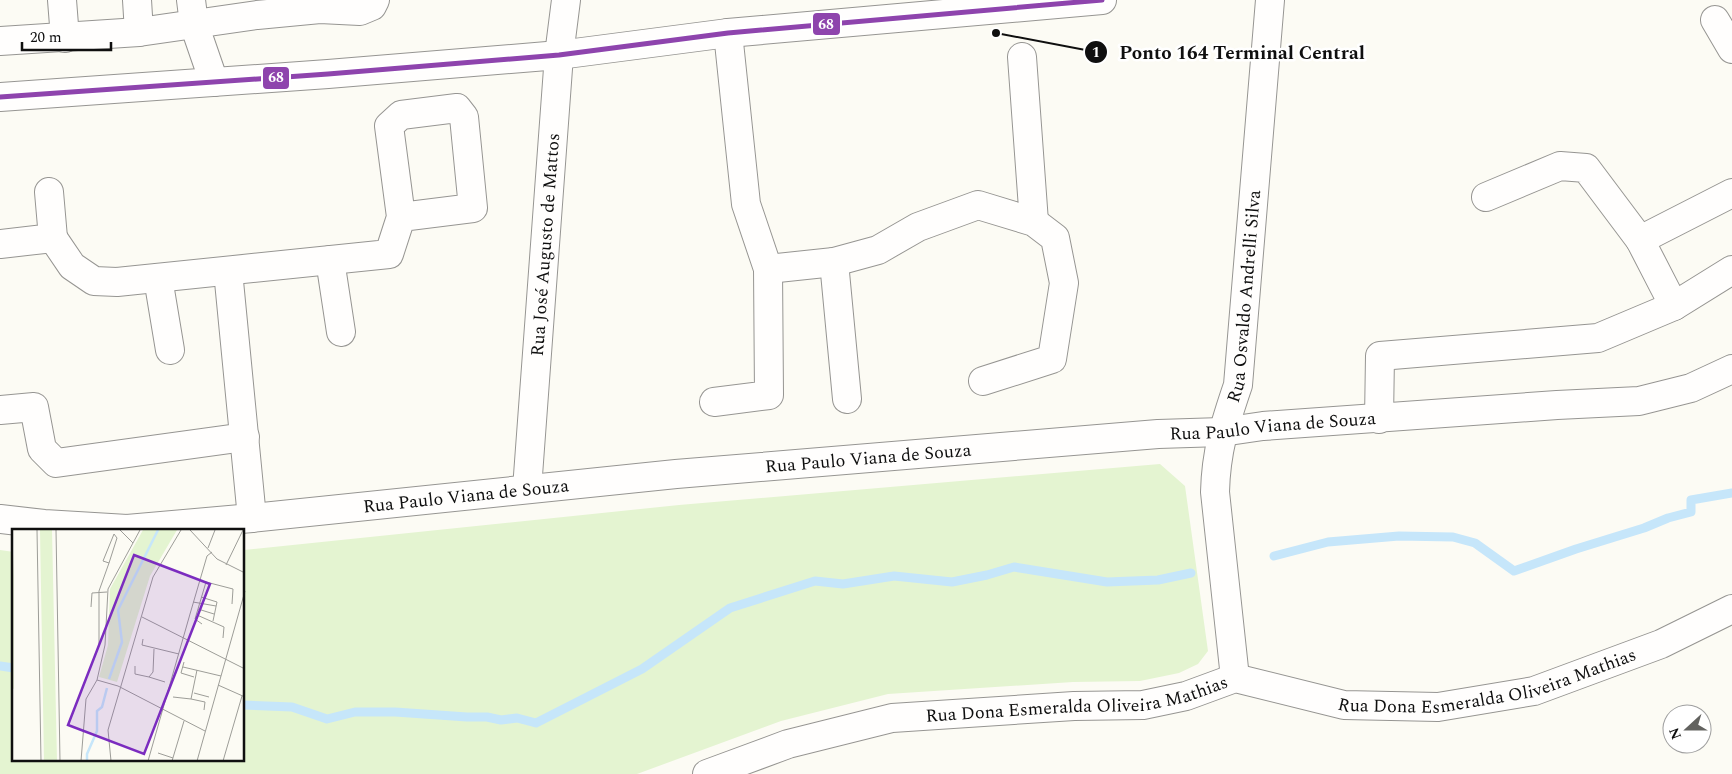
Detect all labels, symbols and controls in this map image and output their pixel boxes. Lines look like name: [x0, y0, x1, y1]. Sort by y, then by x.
line badge: 68: [812, 12, 841, 36]
text: 68: [818, 14, 834, 35]
scale bar: [22, 20, 111, 52]
text: 20 m: [30, 26, 62, 49]
callout: Ponto 164 Terminal Central: [1084, 35, 1374, 69]
text: Ponto 164 Terminal Central: [1119, 39, 1365, 68]
text: 1: [1092, 41, 1100, 64]
line badge: 68: [262, 66, 290, 90]
text: 68: [268, 67, 284, 88]
street label: Rua José Augusto de Mattos: [524, 132, 567, 357]
street label: Rua Osvaldo Andrelli Silva: [1220, 189, 1268, 406]
street label: Rua Paulo Viana de Souza: [1169, 405, 1377, 448]
street label: Rua Paulo Viana de Souza: [764, 437, 973, 481]
street label: Rua Paulo Viana de Souza: [362, 472, 570, 520]
inset map: [12, 529, 245, 762]
street label: Rua Dona Esmeralda Oliveira Mathias: [1335, 641, 1640, 721]
street label: Rua Dona Esmeralda Oliveira Mathias: [925, 669, 1232, 730]
north arrow: [1662, 704, 1712, 754]
text: N: [1663, 724, 1687, 743]

